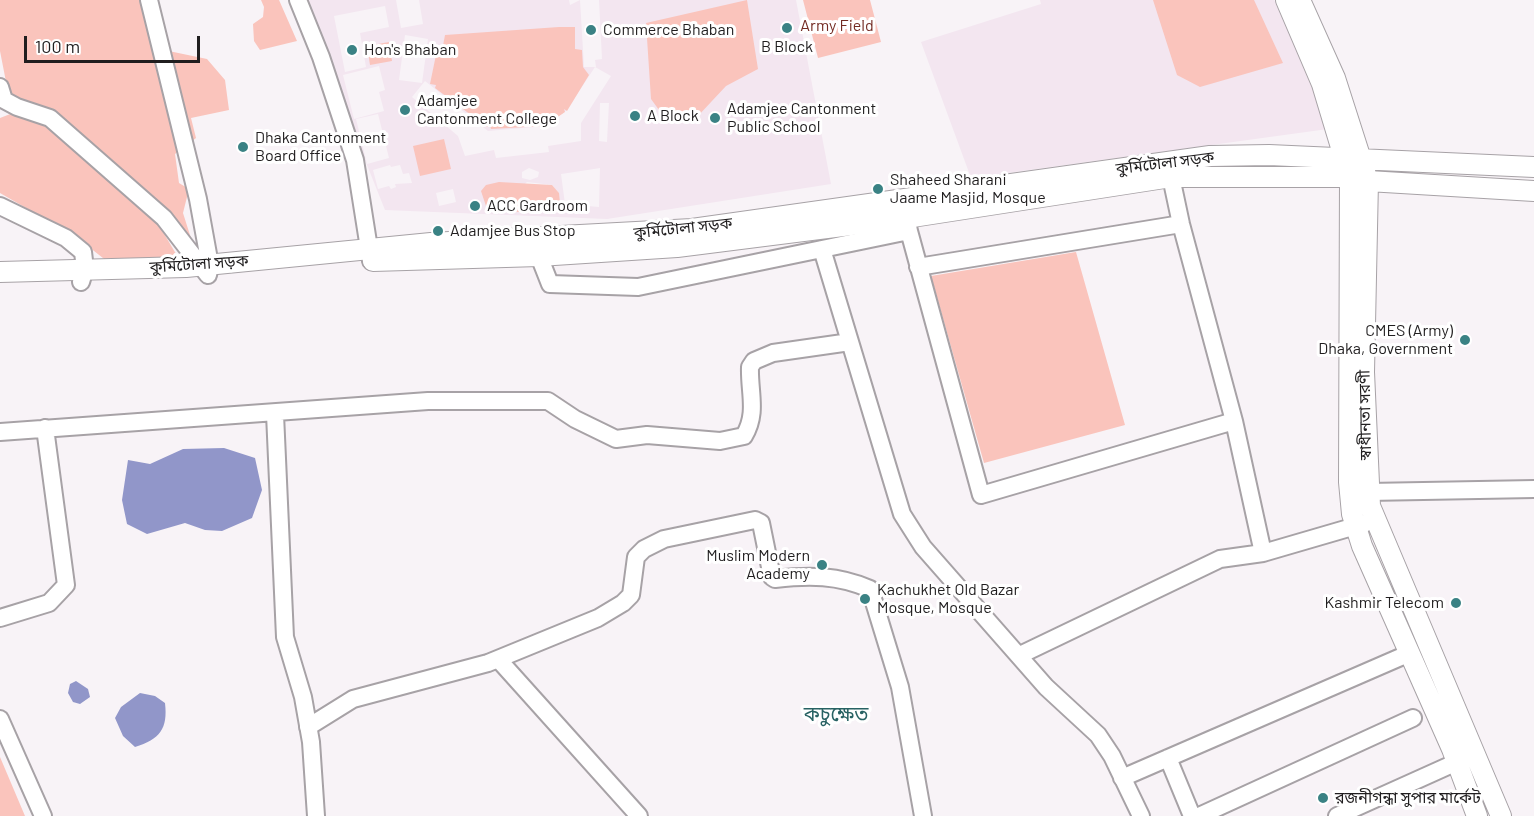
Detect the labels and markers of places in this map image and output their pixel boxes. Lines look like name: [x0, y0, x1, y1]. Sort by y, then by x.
place label: Commerce Bhaban: [603, 20, 734, 40]
marker: B Block: [780, 21, 794, 35]
marker: Commerce Bhaban: [584, 23, 598, 37]
place label: B Block: [761, 37, 813, 57]
place label: Hon's Bhaban: [364, 40, 456, 60]
marker: Hon's Bhaban: [345, 43, 359, 57]
place label: Adamjee Cantonment College: [417, 91, 557, 129]
place label: Adamjee Cantonment Public School: [727, 99, 876, 137]
marker: Adamjee Cantonment College: [398, 103, 412, 117]
place label: A Block: [647, 106, 699, 126]
marker: A Block: [628, 109, 642, 123]
marker: Adamjee Cantonment Public School: [708, 111, 722, 125]
place label: Dhaka Cantonment Board Office: [255, 128, 386, 166]
marker: Dhaka Cantonment Board Office: [236, 140, 250, 154]
place label: Shaheed Sharani Jaame Masjid, Mosque: [890, 170, 1046, 208]
marker: Shaheed Sharani Jaame Masjid, Mosque: [871, 182, 885, 196]
place label: ACC Gardroom: [487, 196, 588, 216]
marker: ACC Gardroom: [468, 199, 482, 213]
place label: Adamjee Bus Stop: [450, 221, 576, 241]
marker: Adamjee Bus Stop: [431, 224, 445, 238]
place label: CMES (Army) Dhaka, Government: [1318, 321, 1453, 359]
marker: CMES (Army) Dhaka, Government: [1458, 333, 1472, 347]
place label: Muslim Modern Academy: [706, 546, 810, 584]
marker: Muslim Modern Academy: [815, 558, 829, 572]
place label: Kachukhet Old Bazar Mosque, Mosque: [877, 580, 1019, 618]
marker: Kachukhet Old Bazar Mosque, Mosque: [858, 592, 872, 606]
place label: Kashmir Telecom: [1324, 593, 1444, 613]
marker: Kashmir Telecom: [1449, 596, 1463, 610]
place label: রজনীগন্ধা সুপার মার্কেট: [1335, 788, 1481, 808]
marker: রজনীগন্ধা সুপার মার্কেট: [1316, 791, 1330, 805]

